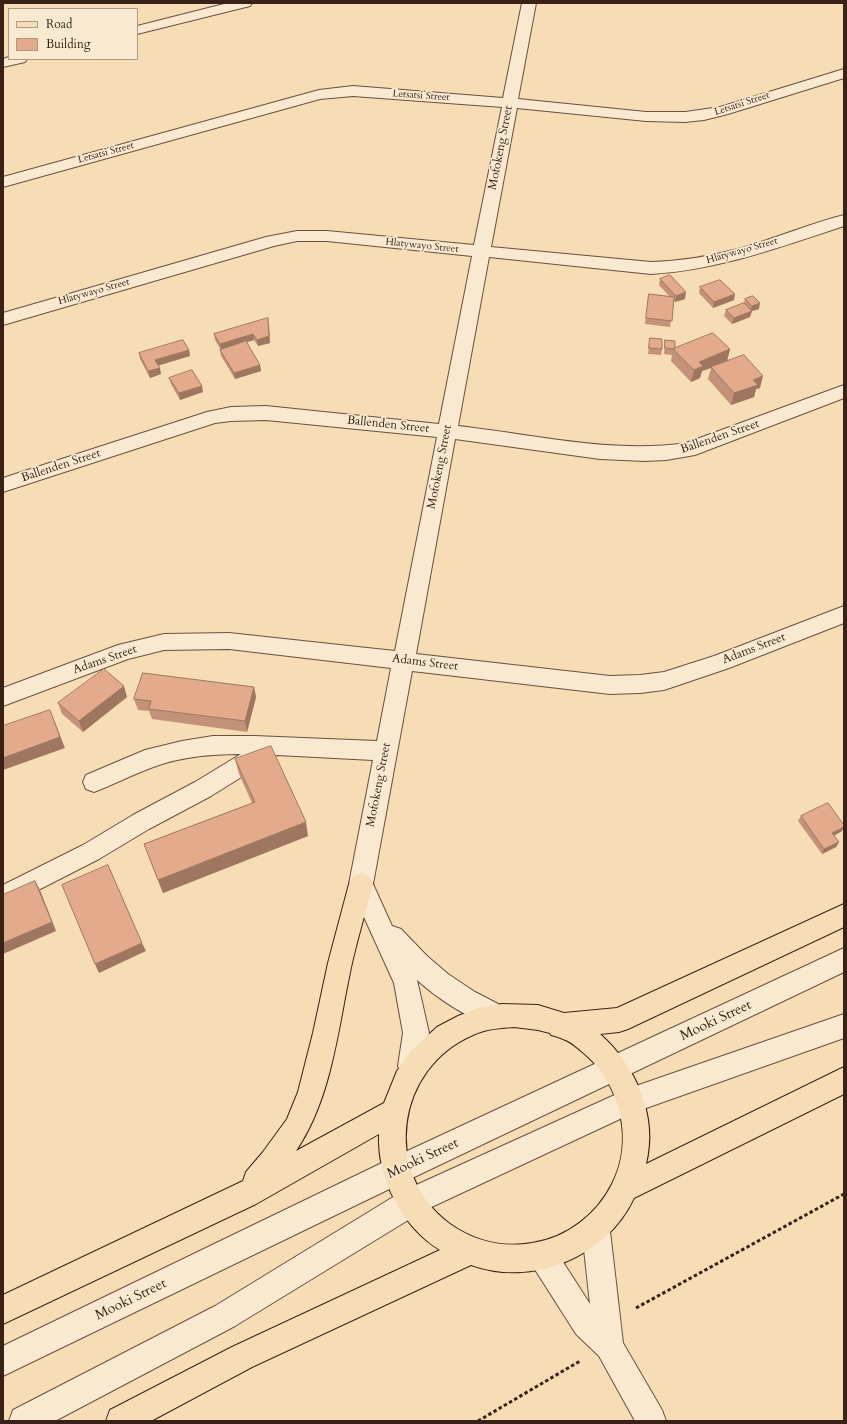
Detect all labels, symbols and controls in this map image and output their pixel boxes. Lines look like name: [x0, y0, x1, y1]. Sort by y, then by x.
legend: [8, 8, 138, 60]
text: Road: [46, 16, 72, 32]
text: Building: [46, 36, 90, 52]
street label: Letsatsi Street: [392, 88, 450, 104]
street label: Letsatsi Street: [713, 89, 771, 119]
street label: Mofokeng Street: [486, 105, 516, 191]
street label: Letsatsi Street: [77, 140, 135, 166]
street label: Hlatywayo Street: [705, 235, 779, 267]
street label: Hlatywayo Street: [385, 236, 459, 256]
street label: Hlatywayo Street: [57, 276, 131, 308]
street label: Ballenden Street: [346, 414, 430, 436]
street label: Ballenden Street: [679, 417, 761, 457]
street label: Mofokeng Street: [425, 424, 455, 510]
street label: Ballenden Street: [20, 446, 102, 486]
street label: Adams Street: [720, 630, 788, 668]
street label: Adams Street: [71, 642, 139, 678]
street label: Adams Street: [391, 652, 459, 674]
street label: Mofokeng Street: [364, 742, 394, 828]
street label: Mooki Street: [677, 997, 755, 1045]
street label: Mooki Street: [384, 1135, 462, 1183]
street label: Mooki Street: [93, 1276, 169, 1324]

